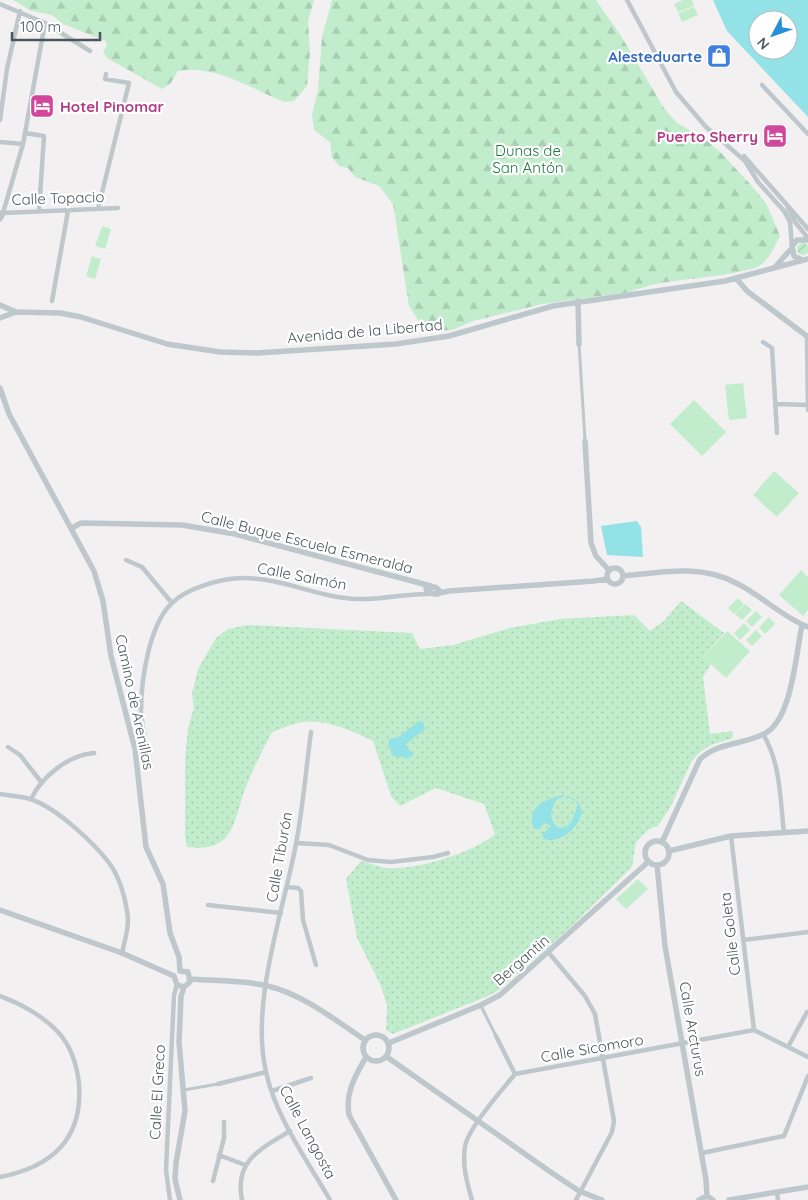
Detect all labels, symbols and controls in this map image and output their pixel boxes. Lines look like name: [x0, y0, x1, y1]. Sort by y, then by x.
scale bar: [12, 10, 100, 42]
north arrow: [748, 10, 798, 60]
text: 100 m: [20, 17, 61, 36]
text: N: [753, 34, 773, 53]
shop icon: Alesteduarte: [706, 43, 732, 69]
place label: Alesteduarte: [608, 47, 702, 66]
hotel icon: Hotel Pinomar: [29, 93, 55, 119]
place label: Hotel Pinomar: [60, 97, 164, 116]
hotel icon: Puerto Sherry: [762, 123, 788, 149]
place label: Puerto Sherry: [657, 127, 758, 146]
park label: Dunas de San Antón: [492, 141, 564, 177]
street label: Calle Topacio: [11, 187, 105, 209]
street label: Avenida de la Libertad: [287, 315, 443, 347]
street label: Calle Buque Escuela Esmeralda: [199, 506, 415, 578]
street label: Calle Salmón: [256, 558, 348, 594]
street label: Camino de Arenillas: [111, 633, 159, 771]
street label: Calle Tiburón: [262, 810, 296, 904]
street label: Calle Goleta: [715, 891, 745, 977]
street label: Bergantin: [489, 931, 553, 989]
street label: Calle Arcturus: [675, 980, 711, 1078]
street label: Calle Sicomoro: [539, 1030, 645, 1066]
street label: Calle El Greco: [145, 1044, 169, 1140]
street label: Calle Langosta: [275, 1082, 341, 1182]

